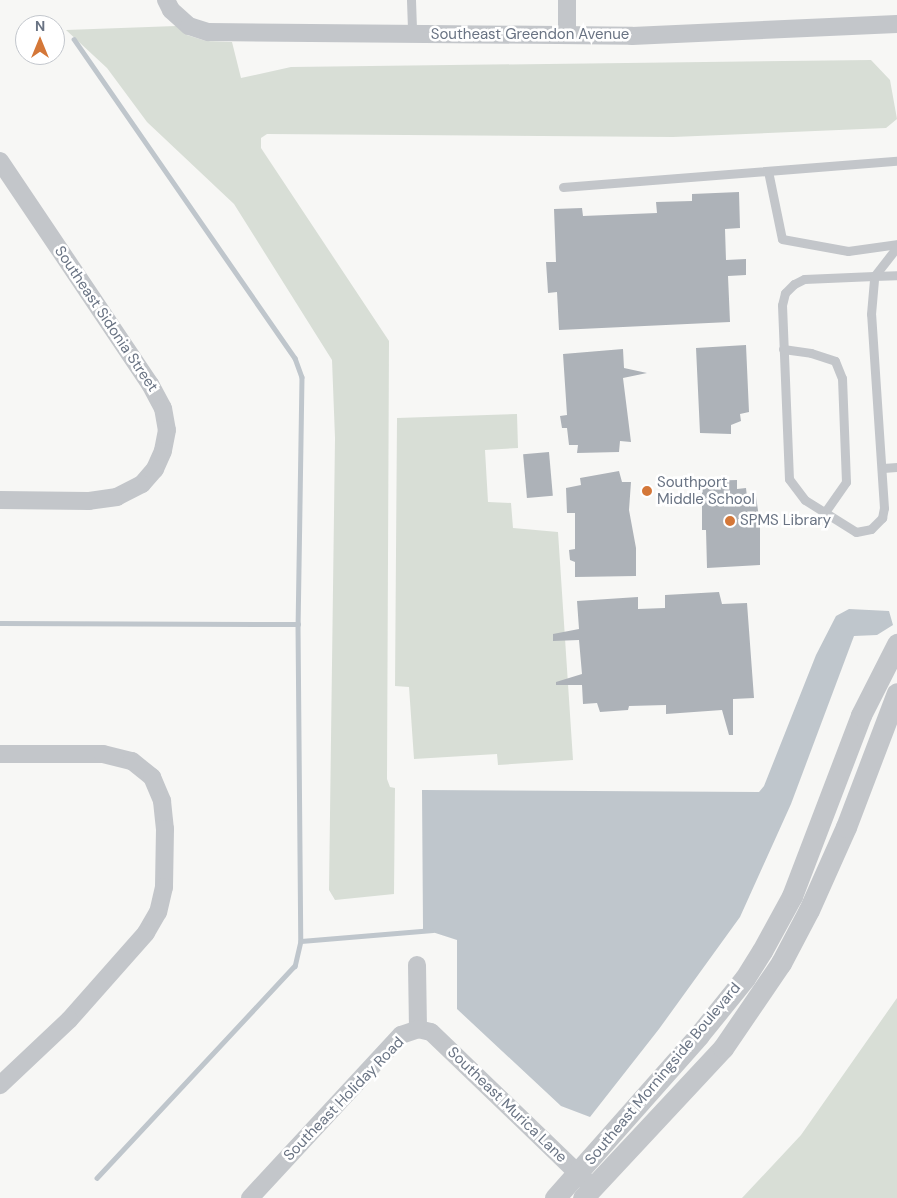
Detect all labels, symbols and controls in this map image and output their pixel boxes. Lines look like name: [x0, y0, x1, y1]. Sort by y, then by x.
north arrow: [15, 15, 65, 65]
text: N: [35, 17, 45, 35]
street label: Southeast Greendon Avenue: [431, 26, 629, 44]
street label: Southeast Sidonia Street: [50, 243, 162, 395]
place label: Southport Middle School: [657, 473, 755, 508]
marker: Southport Middle School: [641, 485, 653, 497]
place label: SPMS Library: [740, 512, 831, 530]
marker: SPMS Library: [724, 515, 736, 527]
street label: Southeast Morningside Boulevard: [581, 979, 745, 1169]
street label: Southeast Holiday Road: [280, 1033, 408, 1165]
street label: Southeast Murica Lane: [444, 1043, 570, 1167]

